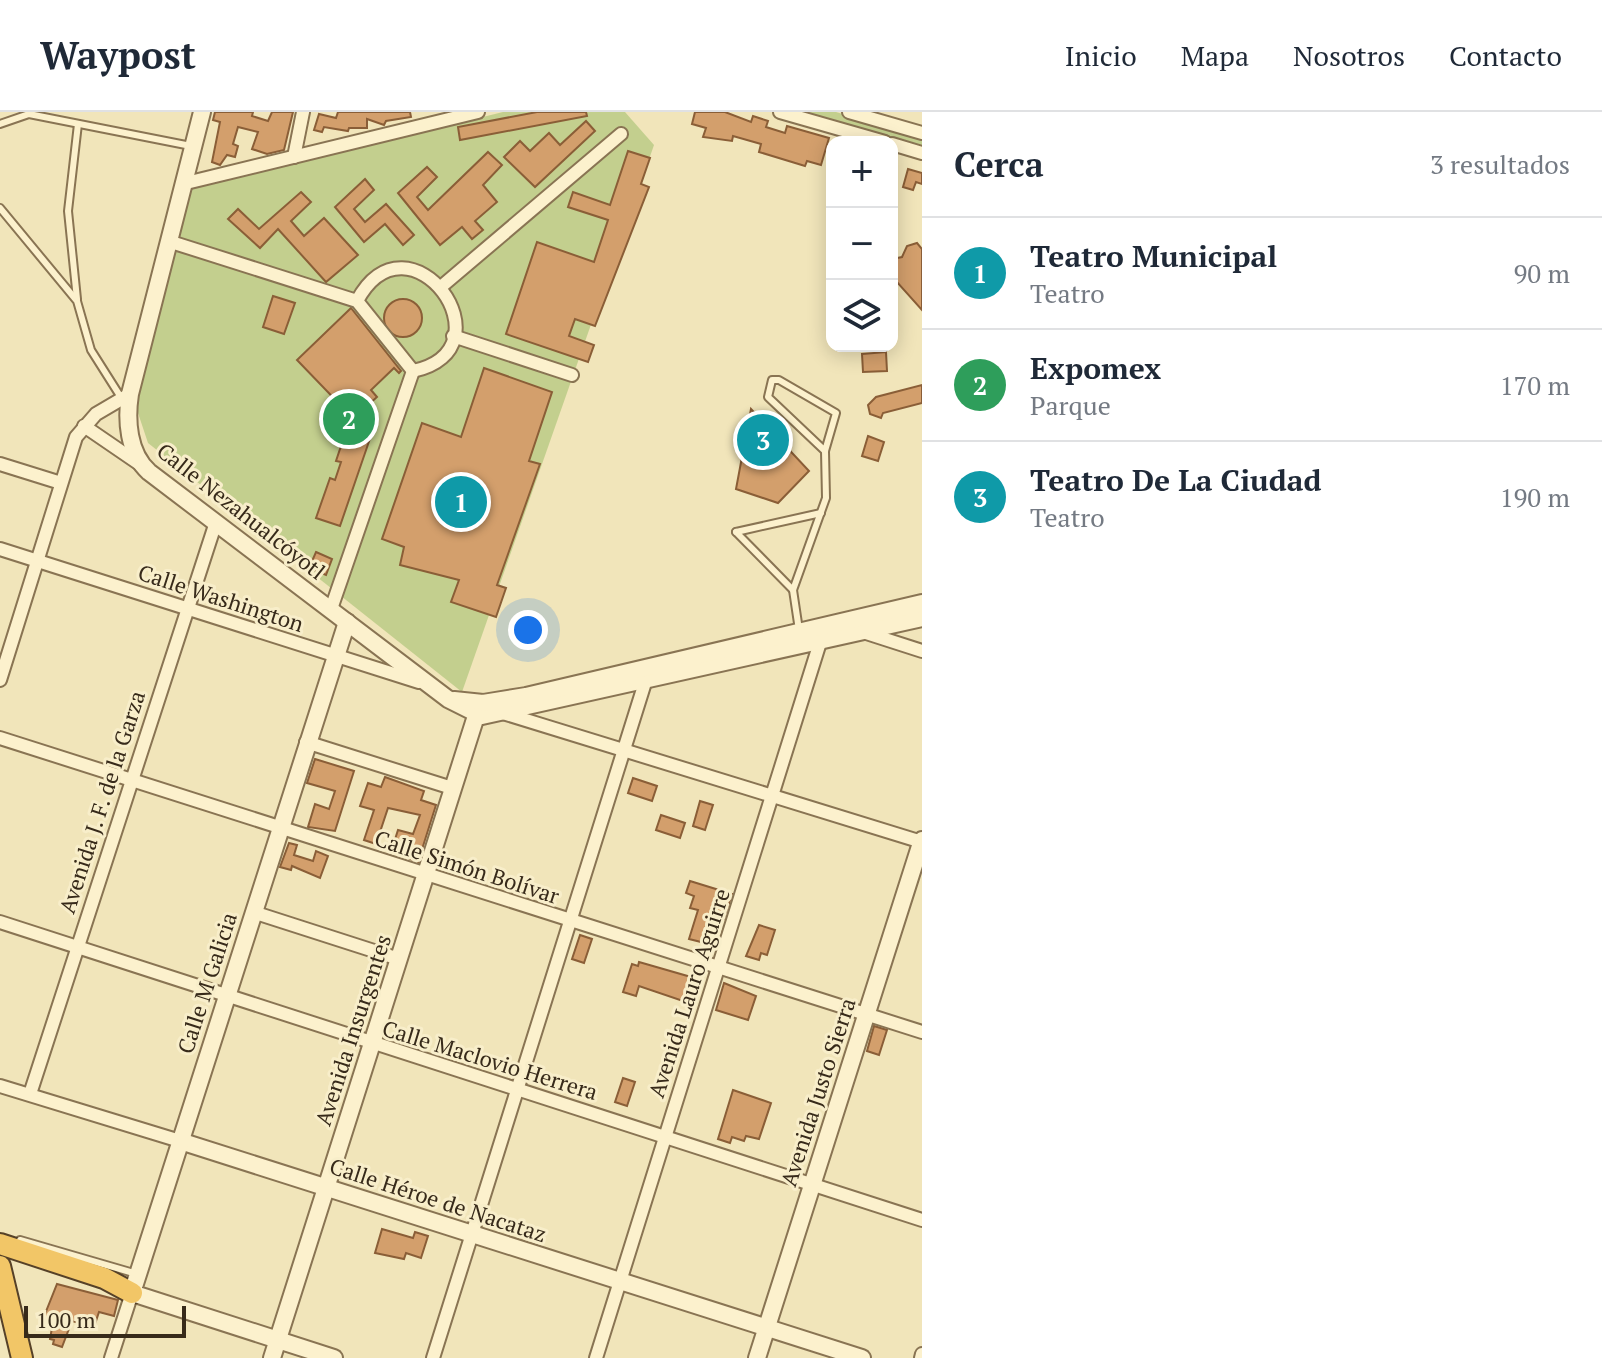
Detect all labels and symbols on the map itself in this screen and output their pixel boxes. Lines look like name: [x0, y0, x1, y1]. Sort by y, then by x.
pin: 2: [323, 389, 375, 449]
pin: 3: [737, 410, 789, 470]
street label: Calle Nezahualcóyotl: [151, 436, 331, 585]
pin: 1: [435, 472, 487, 532]
street label: Calle Washington: [135, 557, 308, 638]
your location: [508, 610, 548, 650]
street label: Avenida J. F. de la Garza: [52, 687, 151, 917]
street label: Calle Simón Bolívar: [371, 823, 564, 910]
street label: Avenida Lauro Aguirre: [641, 885, 736, 1101]
street label: Calle M Galicia: [170, 909, 243, 1057]
street label: Avenida Insurgentes: [308, 930, 397, 1129]
street label: Avenida Justo Sierra: [773, 994, 862, 1190]
street label: Calle Maclovio Herrera: [379, 1013, 601, 1106]
street label: Calle Héroe de Nacataz: [326, 1151, 550, 1248]
scale bar: [24, 1302, 186, 1338]

